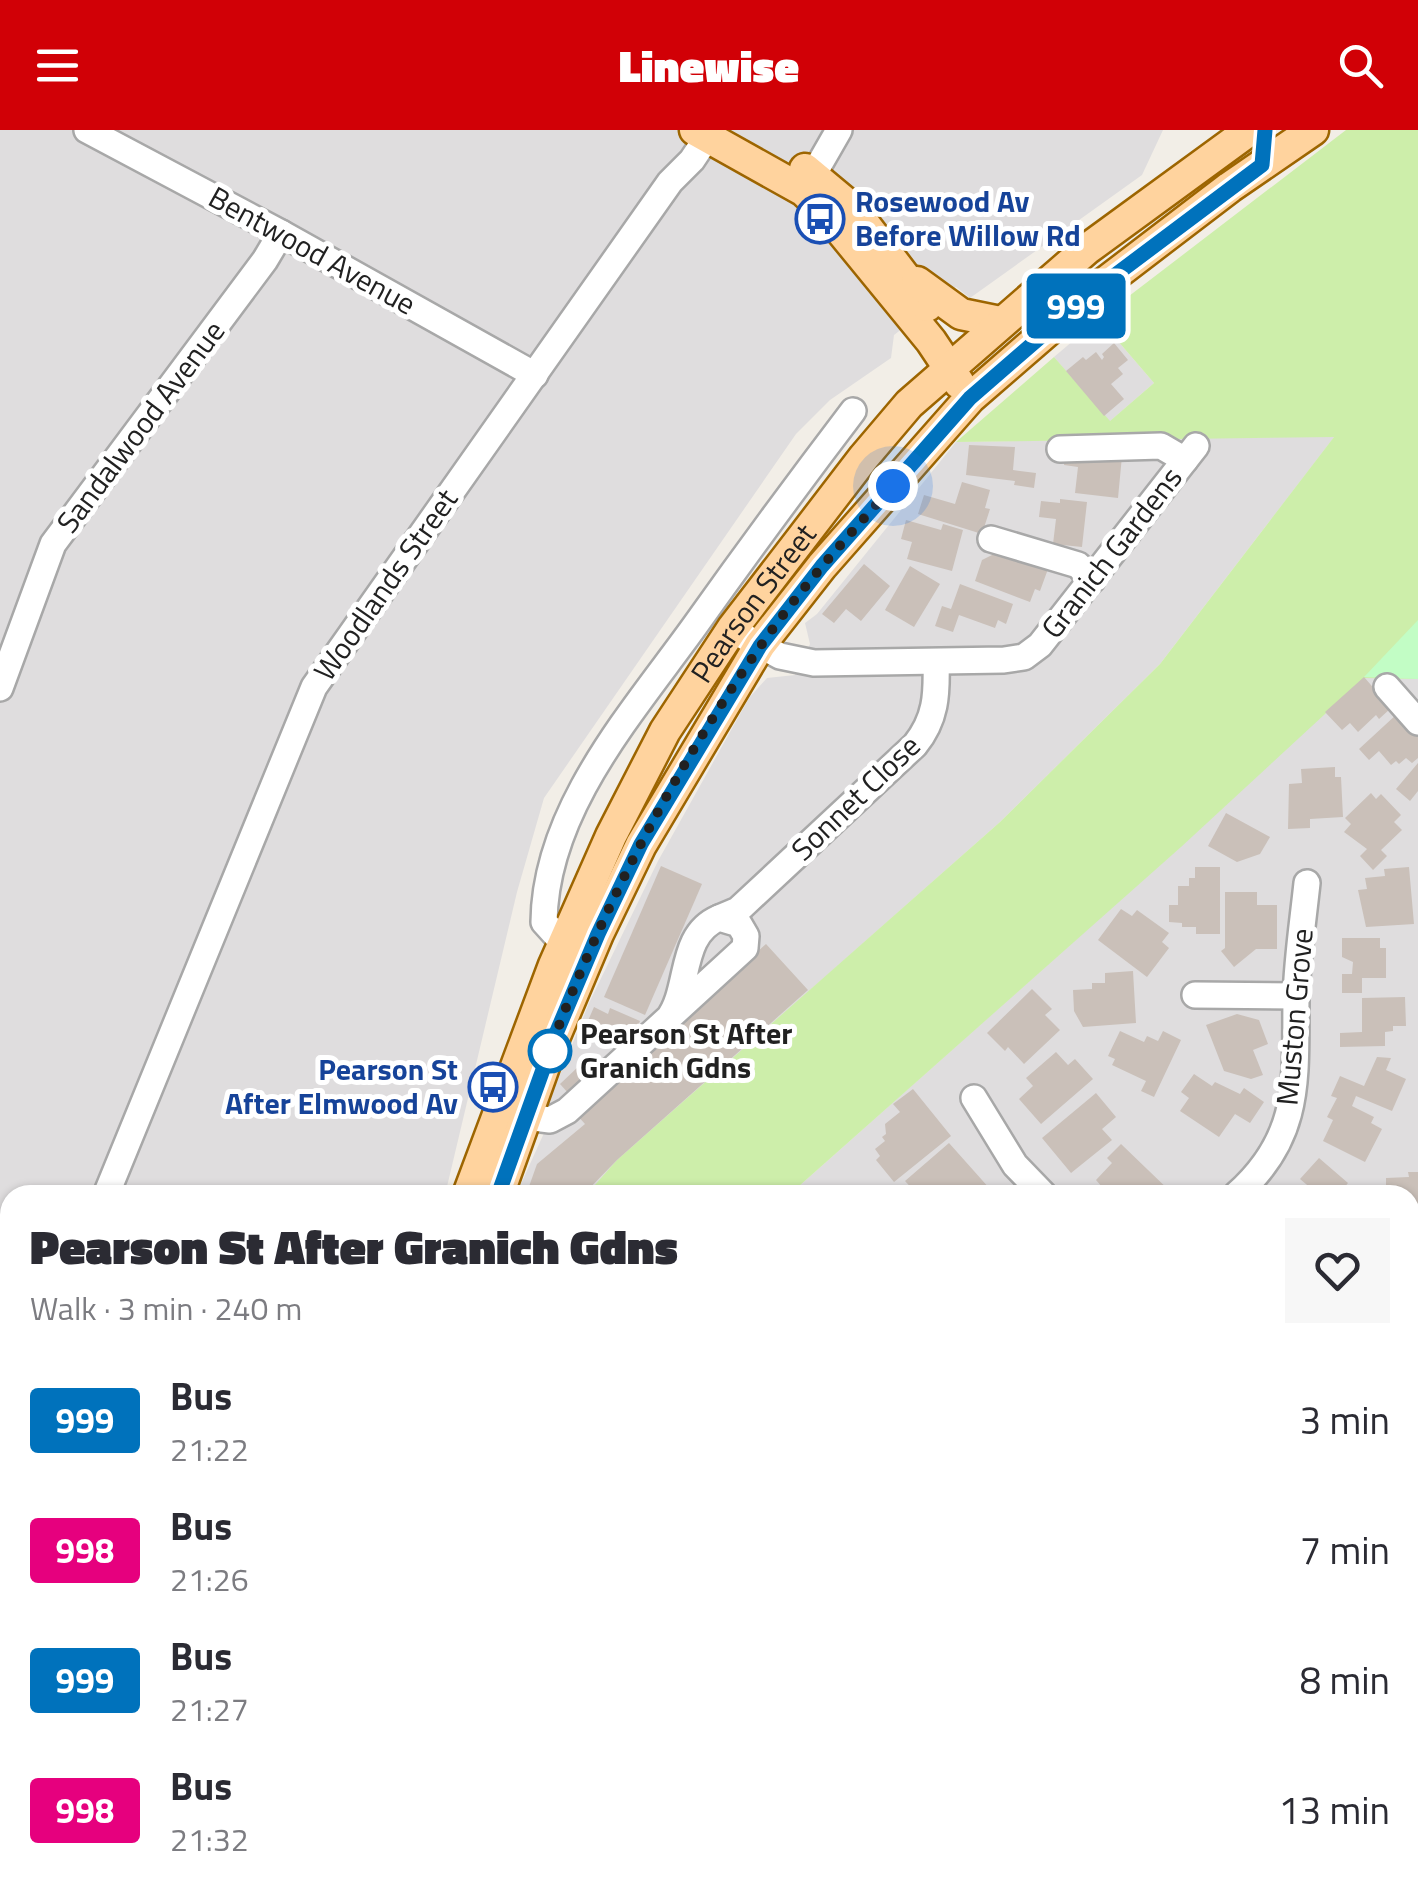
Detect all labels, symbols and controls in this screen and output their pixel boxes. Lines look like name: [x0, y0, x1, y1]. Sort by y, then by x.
text: Linewise: [619, 31, 799, 99]
icon: menu: [30, 38, 85, 93]
icon: search: [1333, 38, 1388, 93]
street label: Bentwood Avenue: [200, 174, 425, 326]
place label: Rosewood Av Before Willow Rd: [855, 178, 1081, 258]
bus stop icon: Rosewood Av Before Willow Rd: [794, 193, 846, 245]
line badge: 999: [1018, 274, 1134, 338]
text: 999: [1047, 279, 1105, 333]
street label: Sandalwood Avenue: [45, 310, 236, 542]
street label: Granich Gardens: [1029, 457, 1193, 648]
your location: [868, 461, 918, 511]
street label: Woodlands Street: [302, 479, 469, 690]
street label: Pearson Street: [679, 513, 827, 692]
street label: Sonnet Close: [780, 724, 931, 871]
street label: Muston Grove: [1263, 926, 1325, 1107]
place label: Pearson St After Granich Gdns: [580, 1010, 792, 1090]
marker: Pearson St After Granich Gdns: [529, 1030, 571, 1072]
place label: Pearson St After Elmwood Av: [225, 1046, 458, 1126]
bus stop icon: Pearson St After Elmwood Av: [467, 1061, 519, 1113]
text: Pearson St After Granich Gdns: [30, 1210, 678, 1283]
button: heart: [1285, 1218, 1390, 1323]
text: Walk · 3 min · 240 m: [30, 1284, 302, 1332]
text: Bus: [170, 1367, 232, 1425]
text: 3 min: [1300, 1391, 1390, 1449]
text: 999: [56, 1393, 114, 1447]
text: 21:22: [170, 1425, 249, 1473]
text: Bus: [170, 1497, 232, 1555]
text: 7 min: [1300, 1521, 1390, 1579]
text: 998: [56, 1523, 114, 1577]
text: 21:26: [170, 1555, 249, 1603]
text: Bus: [170, 1627, 232, 1685]
text: 8 min: [1300, 1651, 1390, 1709]
text: 999: [56, 1653, 114, 1707]
text: 21:27: [170, 1685, 249, 1733]
text: Bus: [170, 1757, 232, 1815]
text: 13 min: [1279, 1781, 1390, 1839]
text: 998: [56, 1783, 114, 1837]
text: 21:32: [170, 1815, 249, 1863]

